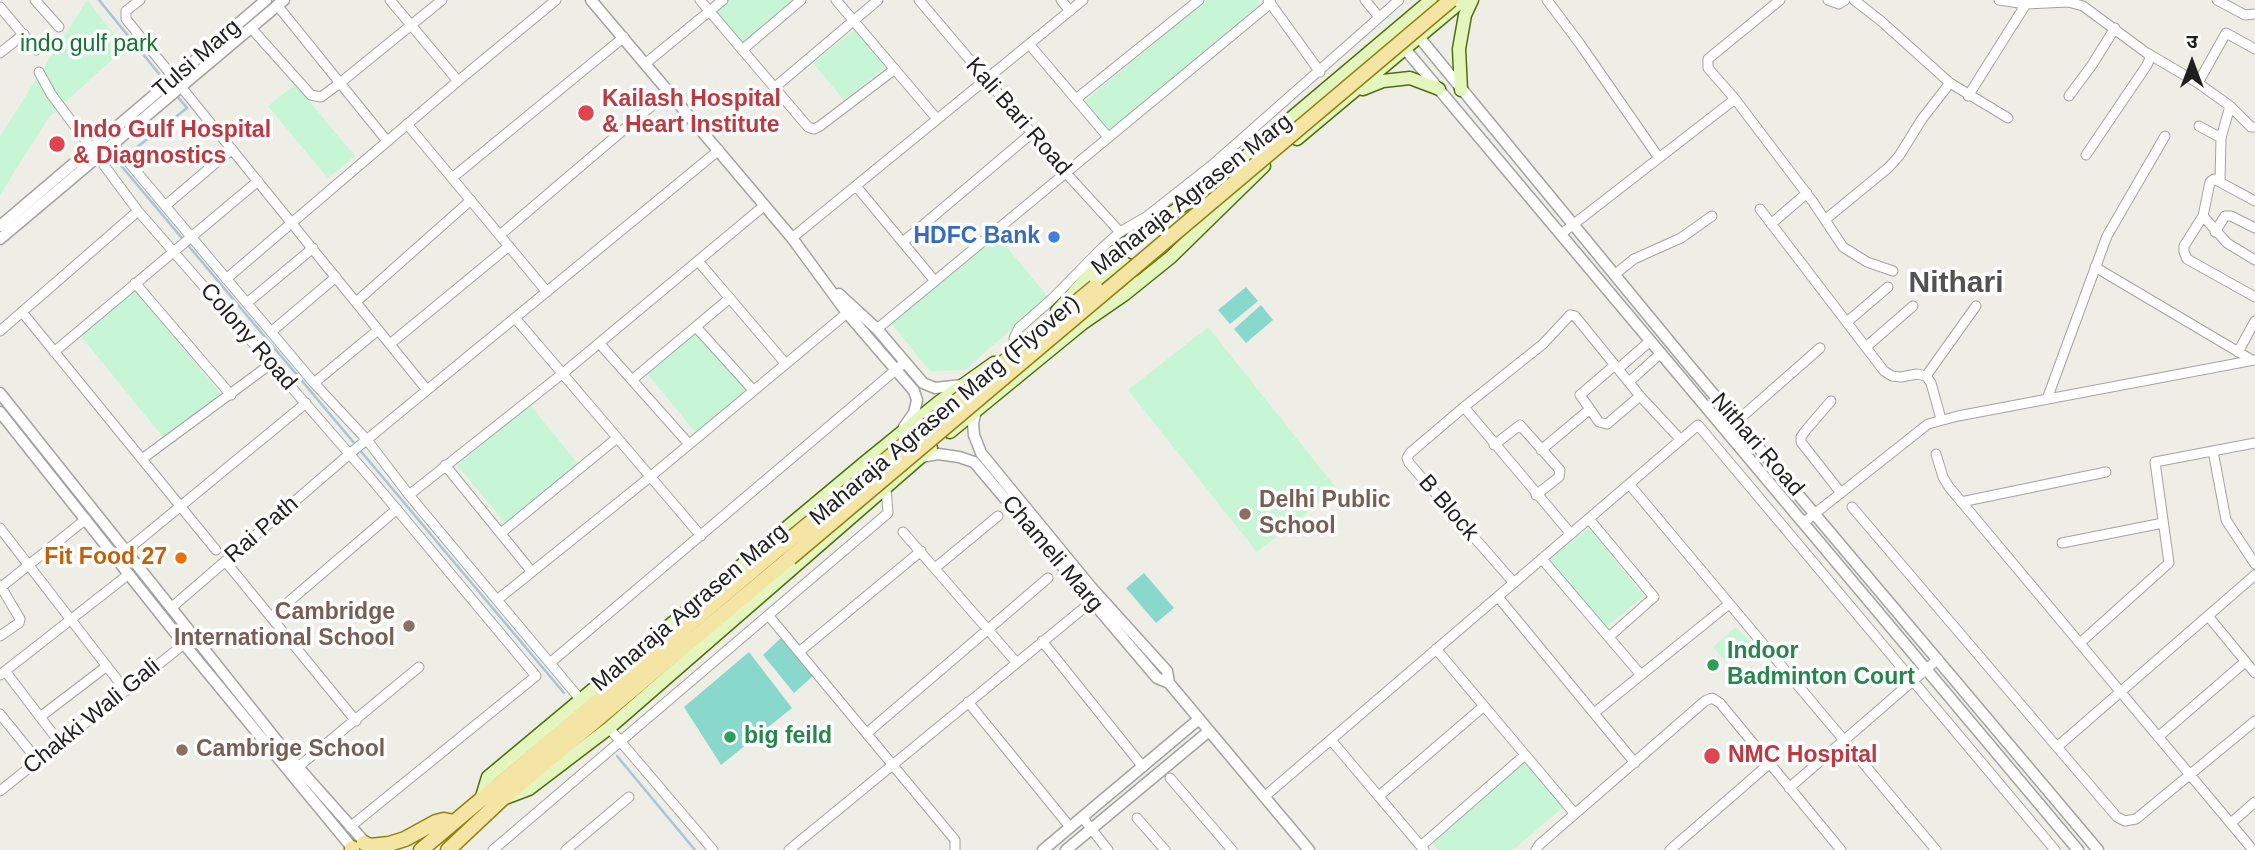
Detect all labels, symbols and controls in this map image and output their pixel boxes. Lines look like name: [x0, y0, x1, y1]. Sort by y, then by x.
street label: Tulsi Marg: [148, 14, 246, 104]
north arrow: [2157, 28, 2227, 98]
park label: indo gulf park: [20, 31, 158, 59]
text: उ: [2186, 31, 2198, 52]
street label: Kali Bari Road: [959, 52, 1077, 182]
place label: Kailash Hospital & Heart Institute: [602, 86, 781, 140]
marker: Kailash Hospital & Heart Institute: [576, 103, 596, 123]
street label: Maharaja Agrasen Marg: [1086, 108, 1298, 282]
place label: Indo Gulf Hospital & Diagnostics: [73, 117, 271, 171]
marker: Indo Gulf Hospital & Diagnostics: [47, 134, 67, 154]
place label: HDFC Bank: [913, 223, 1040, 251]
marker: HDFC Bank: [1046, 229, 1062, 245]
district label: Nithari: [1908, 266, 2004, 302]
street label: Colony Road: [194, 278, 302, 396]
street label: Maharaja Agrasen Marg (Flyover): [804, 290, 1086, 532]
street label: Nithari Road: [1705, 388, 1809, 502]
street label: B Block: [1412, 470, 1484, 546]
place label: Delhi Public School: [1259, 487, 1391, 541]
street label: Chameli Marg: [995, 490, 1109, 618]
street label: Rai Path: [220, 491, 304, 569]
marker: Delhi Public School: [1237, 506, 1253, 522]
street label: Maharaja Agrasen Marg: [587, 518, 793, 698]
place label: Fit Food 27: [44, 544, 167, 572]
marker: Fit Food 27: [173, 550, 189, 566]
place label: Cambridge International School: [174, 599, 395, 653]
marker: Cambridge International School: [401, 618, 417, 634]
place label: Indoor Badminton Court: [1727, 638, 1915, 692]
street label: Chakki Wali Gali: [18, 653, 166, 781]
marker: Indoor Badminton Court: [1705, 657, 1721, 673]
place label: big feild: [744, 723, 832, 751]
marker: big feild: [722, 729, 738, 745]
place label: Cambrige School: [196, 736, 385, 764]
marker: Cambrige School: [174, 742, 190, 758]
place label: NMC Hospital: [1728, 742, 1878, 770]
marker: NMC Hospital: [1702, 746, 1722, 766]

